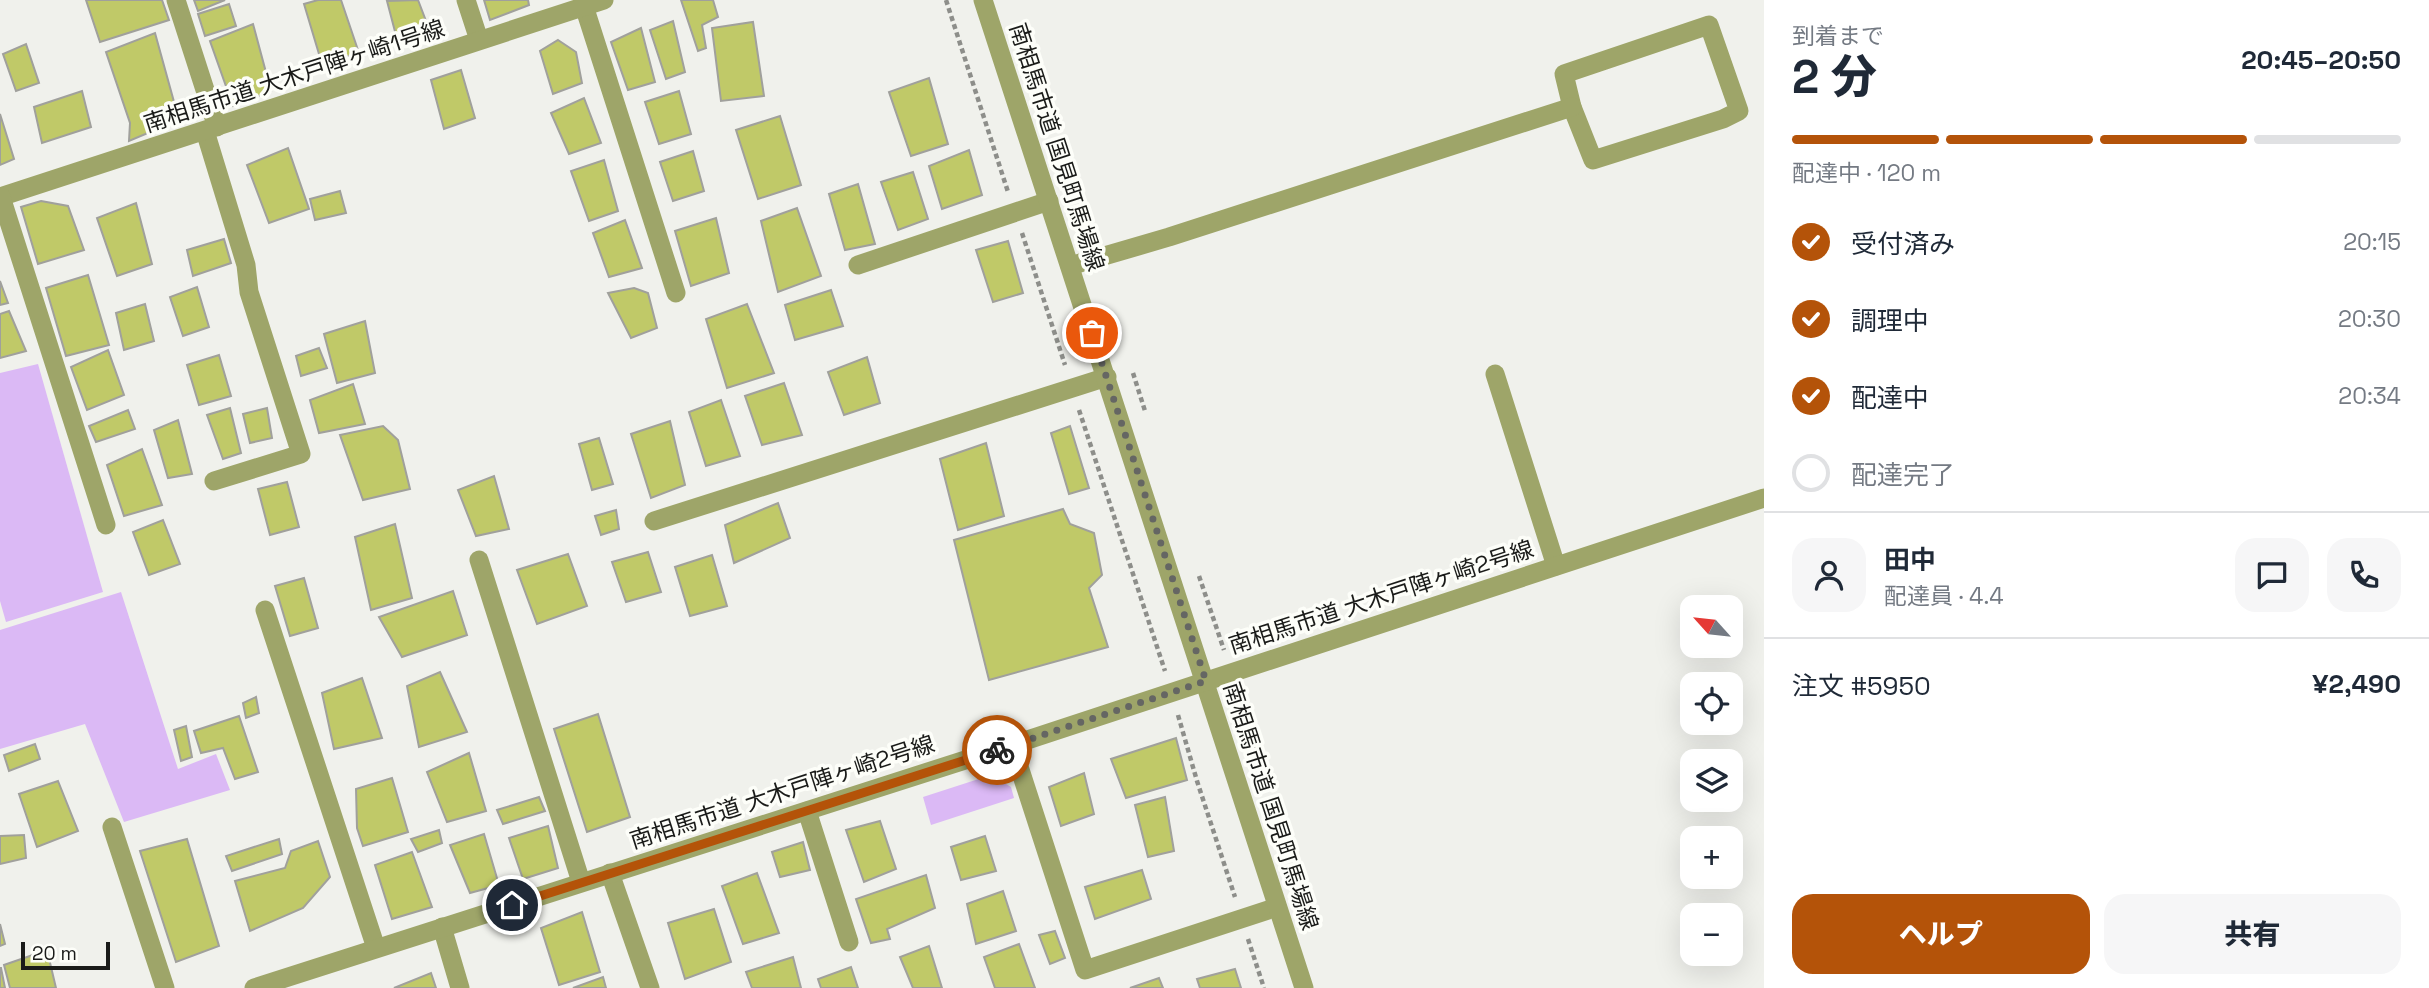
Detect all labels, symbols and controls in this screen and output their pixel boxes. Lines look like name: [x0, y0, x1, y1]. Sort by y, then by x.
street label: 南相馬市道 大木戸陣ヶ崎1号線: [140, 13, 448, 139]
street label: 南相馬市道 国見町馬場線: [1003, 19, 1111, 275]
text: 到着まで: [1792, 21, 1884, 51]
text: 20:45–20:50: [2241, 43, 2401, 77]
text: 2 分: [1792, 48, 1877, 106]
text: 配達中 · 120 m: [1792, 158, 1941, 188]
icon: check: [1792, 223, 1830, 261]
text: 受付済み: [1851, 227, 1955, 261]
text: 20:15: [2343, 227, 2401, 257]
icon: check: [1792, 300, 1830, 338]
pin: [1062, 303, 1122, 363]
text: 調理中: [1851, 304, 1929, 338]
text: 20:30: [2338, 304, 2401, 334]
icon: bag: [1073, 314, 1111, 352]
icon: check: [1792, 377, 1830, 415]
text: 配達中: [1851, 381, 1929, 415]
text: 20:34: [2338, 381, 2401, 411]
text: 配達完了: [1851, 458, 1955, 492]
street label: 南相馬市道 大木戸陣ヶ崎2号線: [1225, 533, 1537, 661]
button: person: [1792, 538, 1866, 612]
button: chat: [2235, 538, 2309, 612]
button: phone: [2327, 538, 2401, 612]
text: 田中: [1884, 543, 1936, 577]
text: 配達員 · 4.4: [1884, 581, 2004, 611]
north arrow: [1680, 595, 1743, 658]
map controls: [1680, 595, 1743, 966]
text: ¥2,490: [2312, 667, 2401, 701]
text: 注文 #5950: [1792, 669, 1931, 703]
button: locate: [1680, 672, 1743, 735]
street label: 南相馬市道 国見町馬場線: [1217, 678, 1325, 934]
courier: [962, 715, 1032, 785]
street label: 南相馬市道 大木戸陣ヶ崎2号線: [626, 728, 938, 856]
icon: bike: [978, 731, 1016, 769]
button: layers: [1680, 749, 1743, 812]
button: +: [1680, 826, 1743, 889]
pin: [482, 875, 542, 935]
icon: home: [493, 886, 531, 924]
button: ヘルプ: [1792, 894, 2090, 974]
button: 共有: [2104, 894, 2401, 974]
button: −: [1680, 903, 1743, 966]
scale bar: [21, 939, 110, 971]
text: 20 m: [32, 941, 77, 966]

